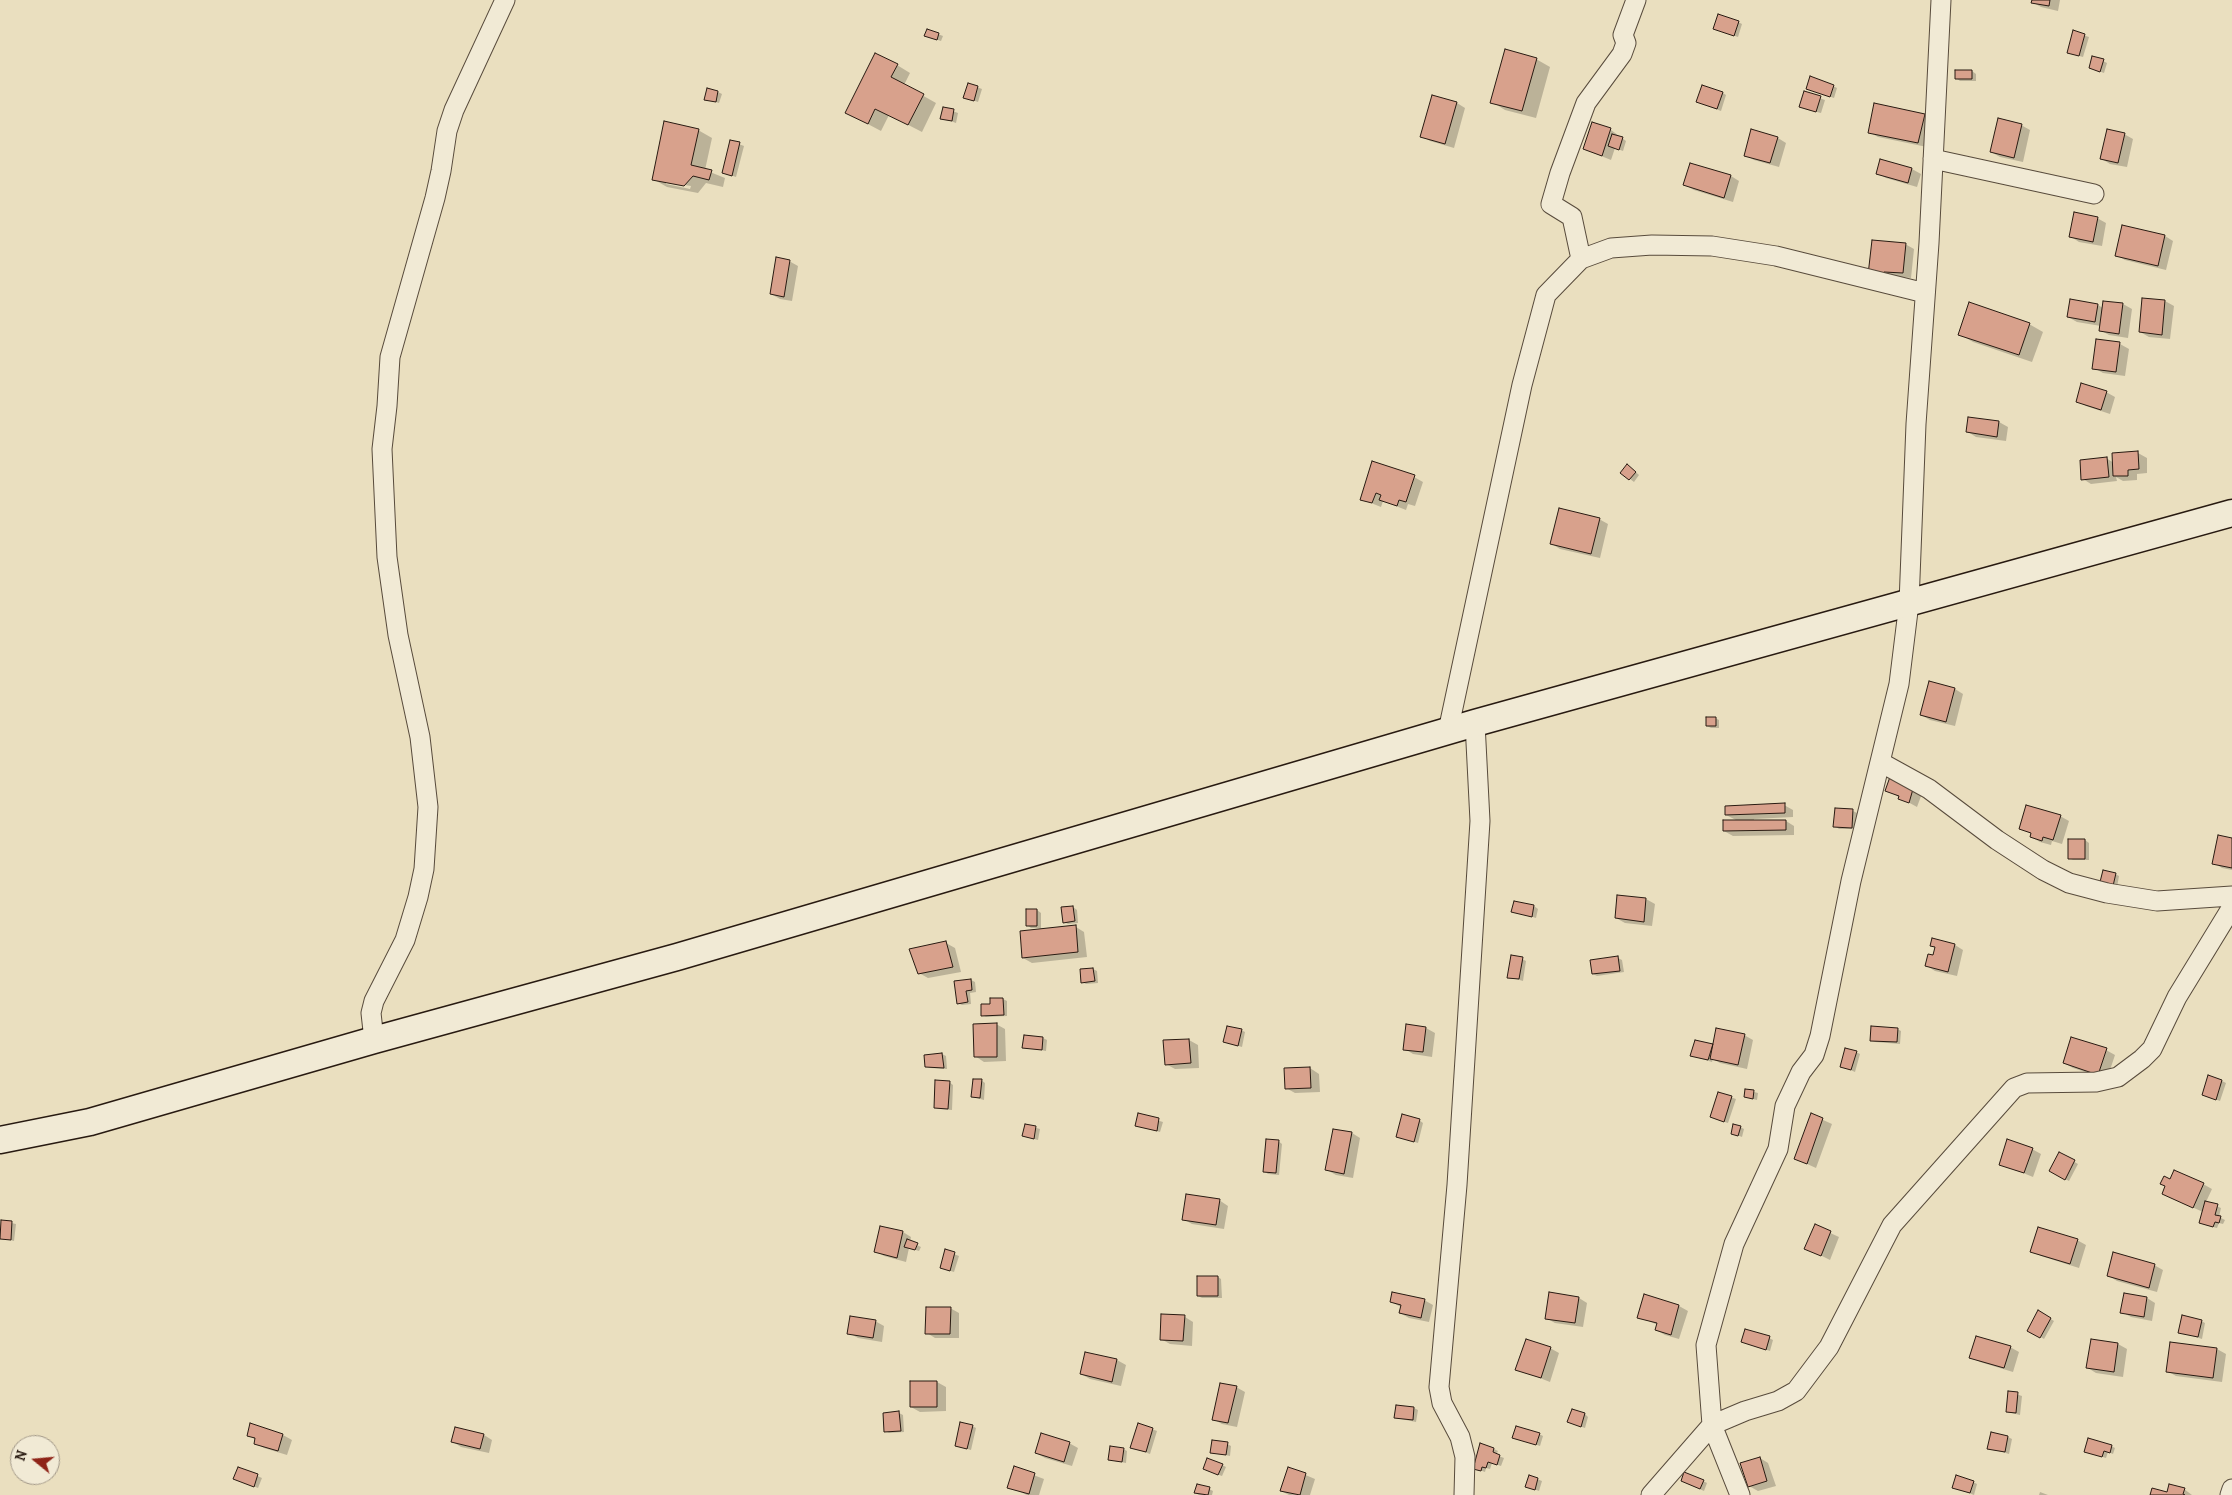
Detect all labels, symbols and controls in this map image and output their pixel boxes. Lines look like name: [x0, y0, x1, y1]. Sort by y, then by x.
north arrow: [10, 1435, 60, 1485]
text: N: [11, 1448, 32, 1463]

